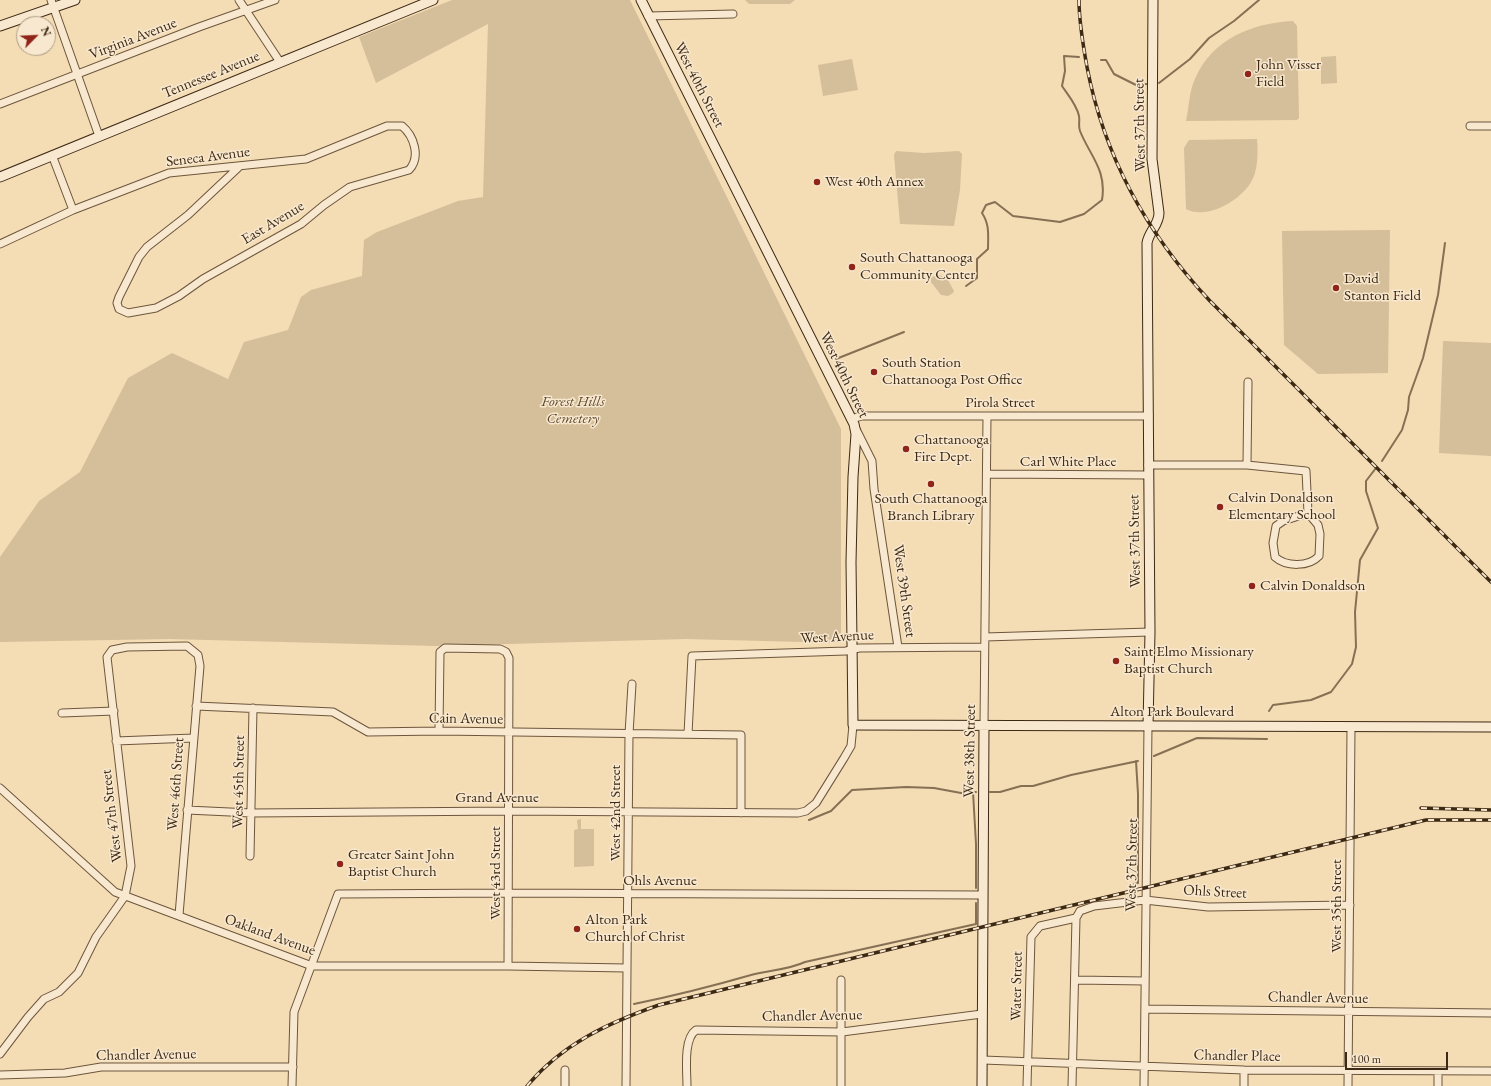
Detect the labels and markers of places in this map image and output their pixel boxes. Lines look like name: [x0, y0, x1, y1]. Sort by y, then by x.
place label: John Visser Field: [1256, 56, 1321, 91]
marker: John Visser Field: [1243, 69, 1253, 79]
place label: West 40th Annex: [825, 173, 924, 191]
marker: West 40th Annex: [812, 177, 822, 187]
place label: South Chattanooga Community Center: [860, 249, 975, 284]
marker: South Chattanooga Community Center: [847, 262, 857, 272]
place label: David Stanton Field: [1344, 270, 1421, 305]
marker: David Stanton Field: [1331, 283, 1341, 293]
place label: South Station Chattanooga Post Office: [882, 354, 1022, 389]
marker: South Station Chattanooga Post Office: [869, 367, 879, 377]
place label: Chattanooga Fire Dept.: [914, 431, 989, 466]
marker: Chattanooga Fire Dept.: [901, 444, 911, 454]
marker: South Chattanooga Branch Library: [926, 479, 936, 489]
place label: Calvin Donaldson Elementary School: [1228, 489, 1336, 524]
place label: South Chattanooga Branch Library: [875, 490, 987, 525]
marker: Calvin Donaldson Elementary School: [1215, 502, 1225, 512]
place label: Calvin Donaldson: [1260, 577, 1365, 595]
marker: Calvin Donaldson: [1247, 581, 1257, 591]
place label: Saint Elmo Missionary Baptist Church: [1124, 643, 1254, 678]
marker: Saint Elmo Missionary Baptist Church: [1111, 656, 1121, 666]
place label: Greater Saint John Baptist Church: [348, 846, 455, 881]
marker: Greater Saint John Baptist Church: [335, 859, 345, 869]
place label: Alton Park Church of Christ: [585, 911, 685, 946]
marker: Alton Park Church of Christ: [572, 924, 582, 934]

